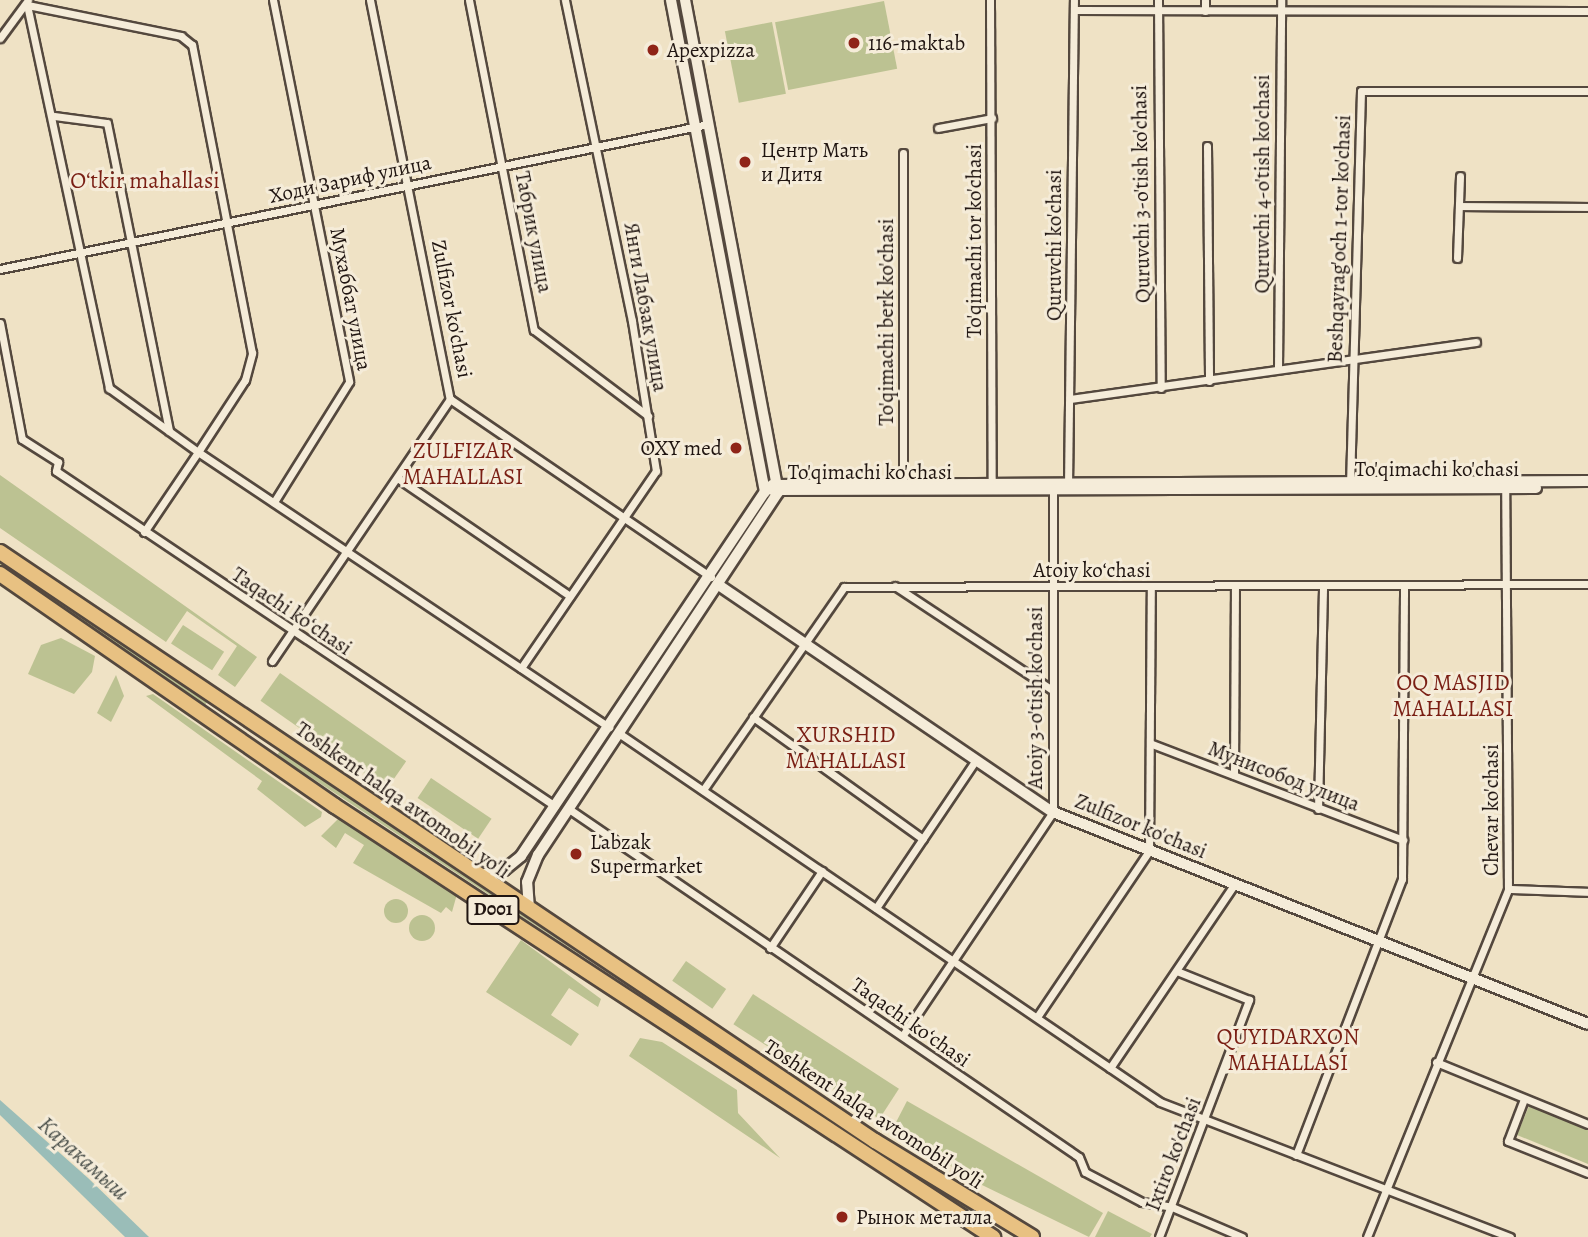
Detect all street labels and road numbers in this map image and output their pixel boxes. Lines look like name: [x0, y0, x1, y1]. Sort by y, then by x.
street label: Quruvchi 4-o'tish ko'chasi: [1249, 75, 1275, 293]
street label: Quruvchi 3-o'tish ko'chasi: [1126, 85, 1156, 303]
street label: Beshqayrag'och 1-tor ko'chasi: [1322, 114, 1356, 364]
street label: To'qimachi tor ko'chasi: [961, 144, 987, 338]
street label: Ходи Зариф улица: [267, 150, 433, 208]
street label: Табрик улица: [510, 169, 558, 295]
street label: Quruvchi ko'chasi: [1041, 169, 1067, 321]
street label: To'qimachi berk ko'chasi: [873, 218, 899, 426]
street label: Янги Лабзак улица: [619, 220, 673, 394]
street label: Мухаббат улица: [325, 225, 377, 373]
street label: Zulfizor ko'chasi: [426, 238, 478, 380]
street label: To'qimachi ko'chasi: [1355, 456, 1519, 482]
street label: To'qimachi ko'chasi: [788, 459, 952, 485]
street label: Atoiy koʻchasi: [1033, 557, 1151, 583]
street label: Taqachi koʻchasi: [227, 562, 357, 660]
street label: Atoiy 3-o'tish ko'chasi: [1022, 607, 1048, 789]
street label: Toshkent halqa avtomobil yo'li: [291, 716, 515, 884]
street label: Мунисобод улица: [1205, 735, 1363, 817]
street label: Chevar ko'chasi: [1478, 744, 1504, 876]
street label: Zulfizor ko'chasi: [1071, 788, 1211, 864]
road number: D001: [465, 894, 521, 926]
street label: Taqachi koʻchasi: [847, 972, 975, 1072]
street label: Toshkent halqa avtomobil yo'li: [760, 1034, 988, 1194]
street label: Ixtiro ko'chasi: [1140, 1093, 1206, 1215]

